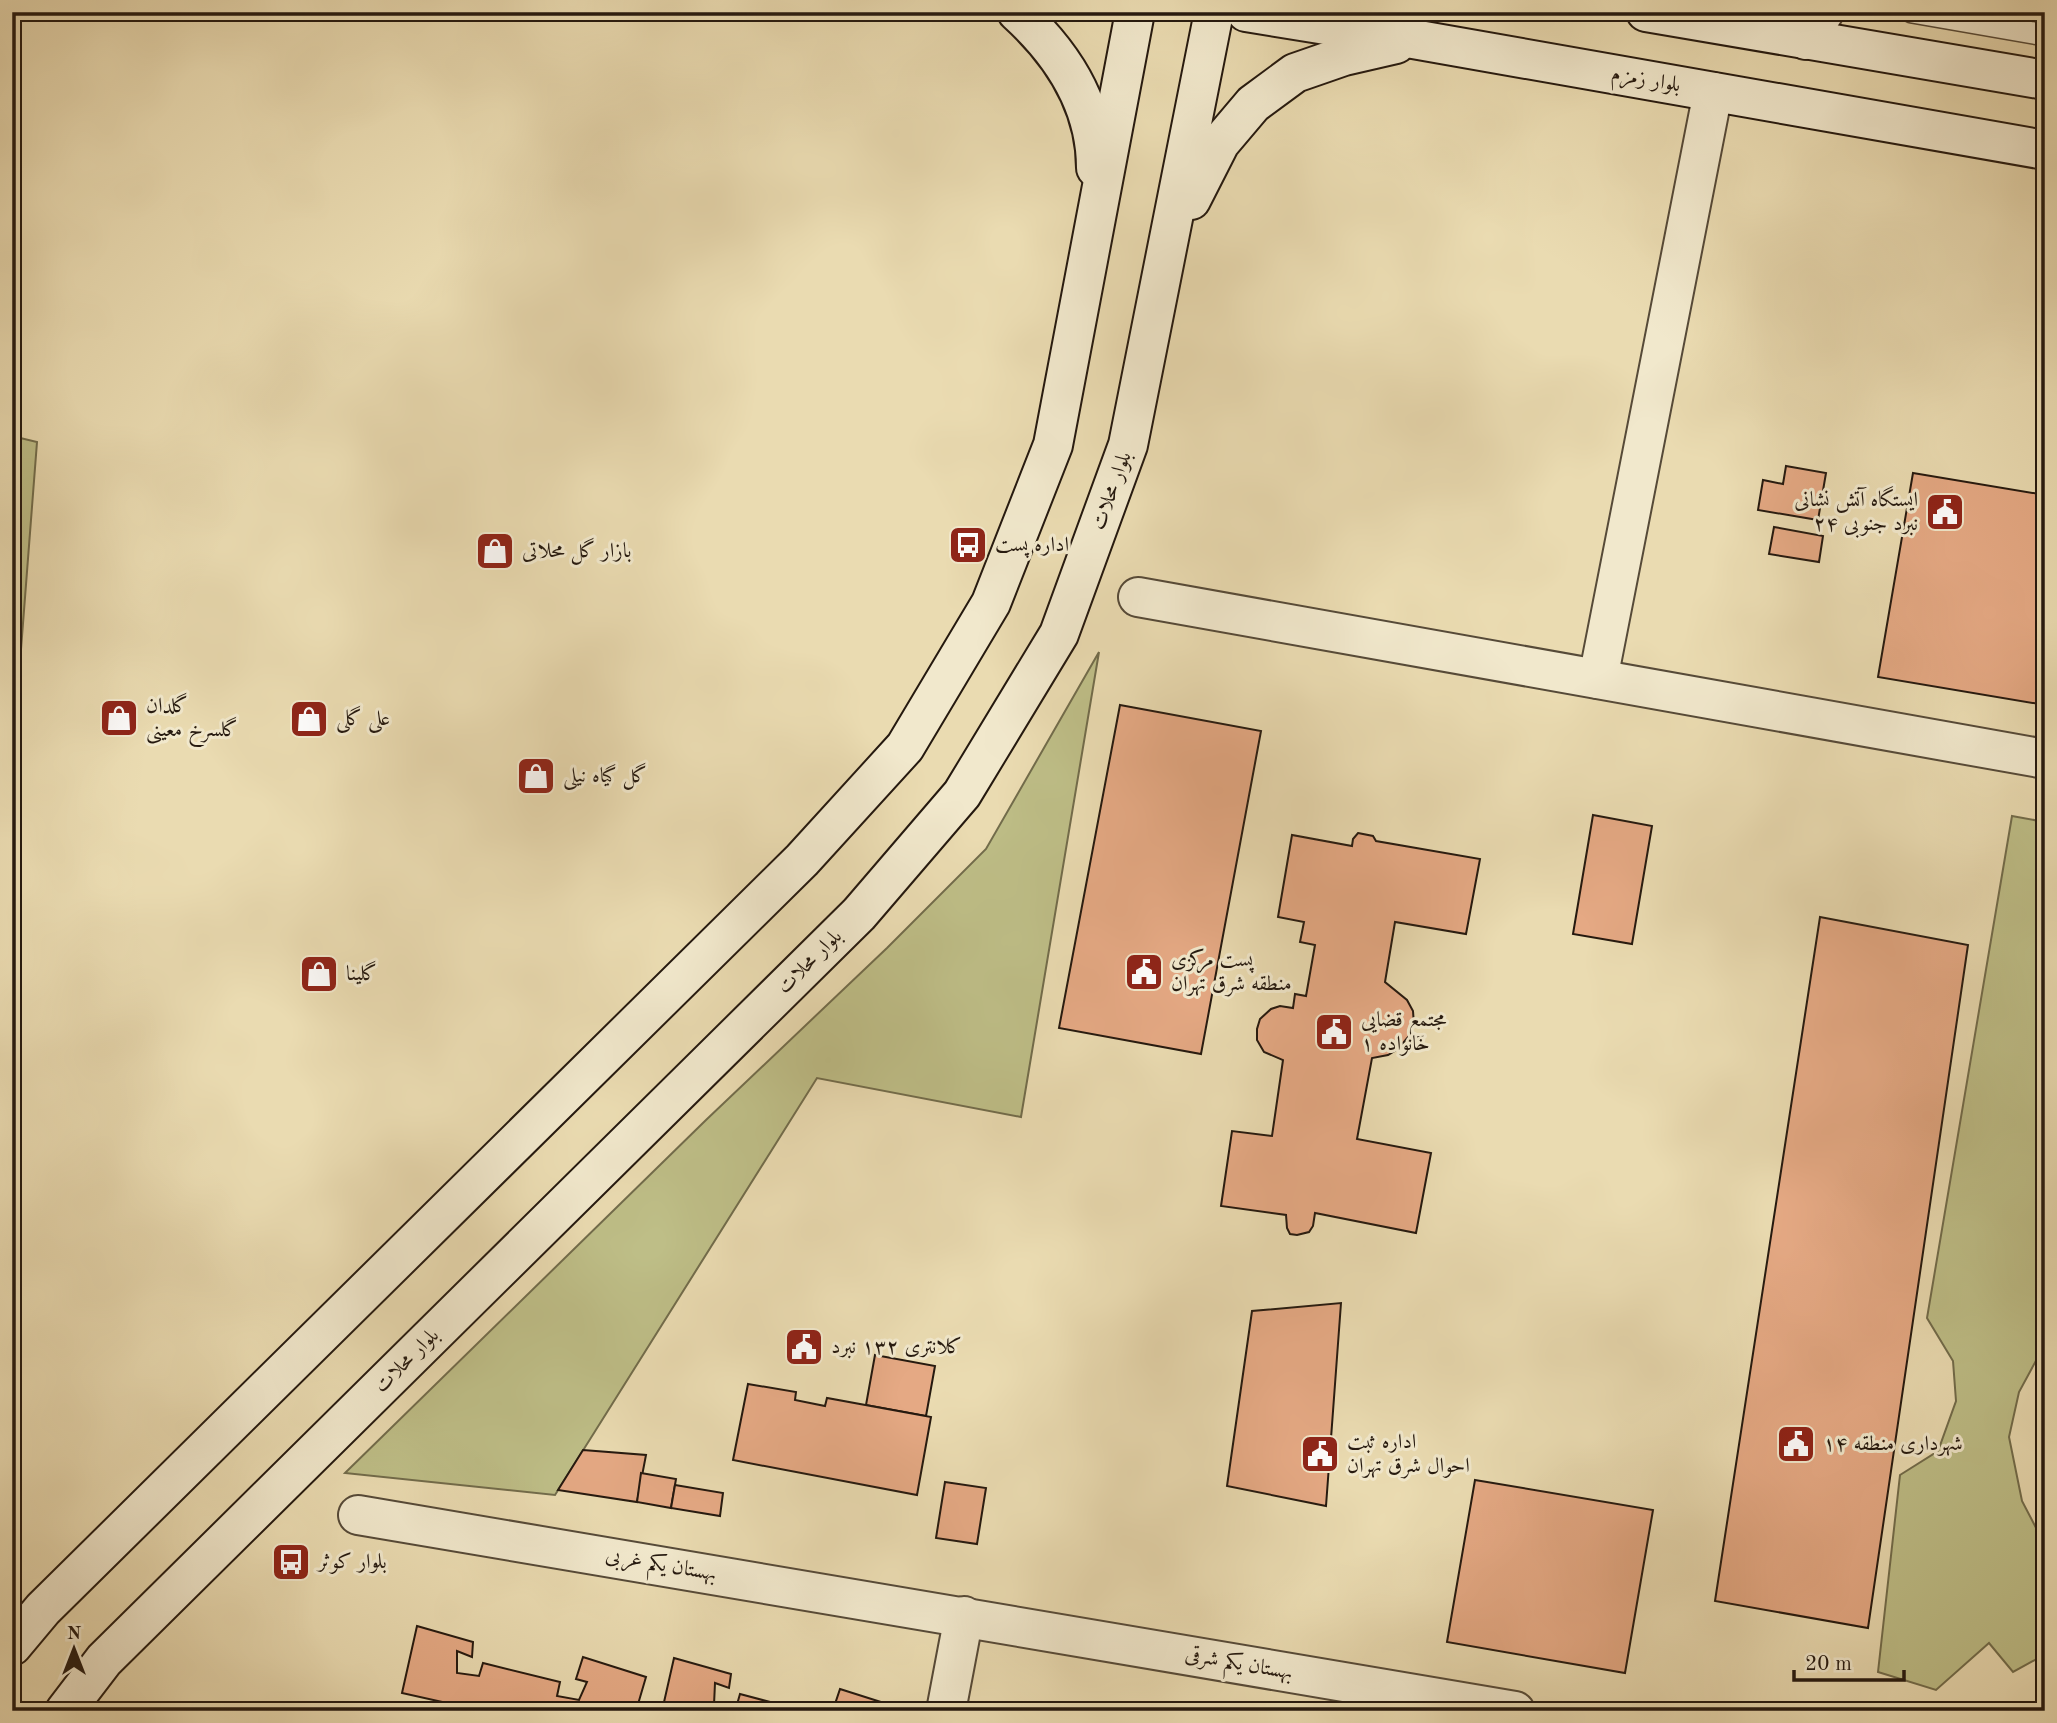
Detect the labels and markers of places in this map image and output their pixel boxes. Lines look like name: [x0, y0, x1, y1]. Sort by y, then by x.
place label: ایستگاه آتش نشانی ۲۴ نبرد جنوبی: [1794, 486, 1918, 538]
public building icon: ایستگاه آتش نشانی ۲۴ نبرد جنوبی: [1924, 491, 1966, 533]
bus stop icon: اداره پست: [947, 524, 989, 566]
shop icon: بازار گل محلاتی: [474, 530, 516, 572]
place label: اداره پست: [995, 535, 1069, 558]
place label: بازار گل محلاتی: [522, 537, 631, 565]
place label: گلدان گلسرخ معینی: [146, 692, 238, 748]
shop icon: گلدان گلسرخ معینی: [98, 697, 140, 739]
shop icon: علی گلی: [288, 698, 330, 740]
place label: علی گلی: [336, 705, 390, 734]
shop icon: گل گیاه نیلی: [515, 755, 557, 797]
place label: گل گیاه نیلی: [563, 762, 647, 791]
place label: پست مرکزی منطقه شرق تهران: [1171, 948, 1292, 997]
public building icon: پست مرکزی منطقه شرق تهران: [1123, 951, 1165, 993]
shop icon: گلينا: [298, 953, 340, 995]
place label: گلينا: [346, 960, 377, 985]
place label: مجتمع قضایی خانواده ۱: [1361, 1010, 1447, 1056]
public building icon: مجتمع قضایی خانواده ۱: [1313, 1011, 1355, 1053]
public building icon: کلانتری ۱۳۲ نبرد: [783, 1326, 825, 1368]
place label: کلانتری ۱۳۲ نبرد: [831, 1336, 962, 1359]
public building icon: شهرداری منطقه ۱۴: [1775, 1423, 1817, 1465]
place label: اداره ثبت احوال شرق تهران: [1347, 1432, 1470, 1479]
public building icon: اداره ثبت احوال شرق تهران: [1299, 1433, 1341, 1475]
place label: شهرداری منطقه ۱۴: [1823, 1434, 1963, 1457]
bus stop icon: بلوار کوثر: [270, 1541, 312, 1583]
place label: بلوار کوثر: [316, 1552, 387, 1574]

